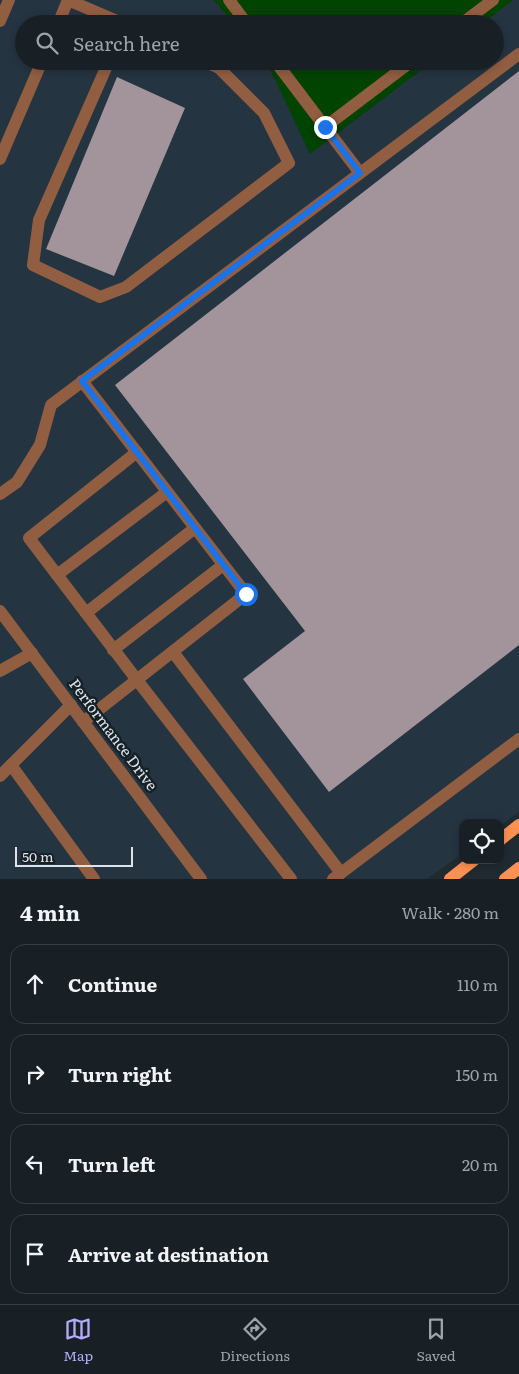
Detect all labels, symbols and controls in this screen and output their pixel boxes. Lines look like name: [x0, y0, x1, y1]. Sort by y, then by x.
search box: [15, 15, 504, 70]
icon: search: [33, 29, 61, 57]
text: Search here: [73, 29, 180, 57]
route end: [314, 116, 337, 139]
route start: [235, 583, 258, 606]
street label: Performance Drive: [64, 673, 164, 795]
map controls: [459, 819, 504, 864]
button: locate: [459, 819, 504, 864]
scale bar: [15, 844, 132, 867]
text: 50 m: [22, 846, 54, 866]
text: 4 min: [20, 896, 80, 927]
text: Walk · 280 m: [401, 900, 499, 924]
icon: ahead: [21, 970, 49, 998]
text: Continue: [68, 970, 157, 998]
text: 110 m: [457, 972, 498, 996]
icon: right: [21, 1060, 49, 1088]
text: Turn right: [68, 1060, 172, 1088]
text: 150 m: [455, 1062, 498, 1086]
icon: left: [21, 1150, 49, 1178]
text: Turn left: [68, 1150, 155, 1178]
text: 20 m: [462, 1152, 498, 1176]
icon: arrive: [21, 1240, 49, 1268]
text: Arrive at destination: [68, 1240, 269, 1268]
tab: Map: [63, 1315, 93, 1365]
tab: Directions: [220, 1315, 290, 1365]
tab: Saved: [417, 1315, 456, 1365]

